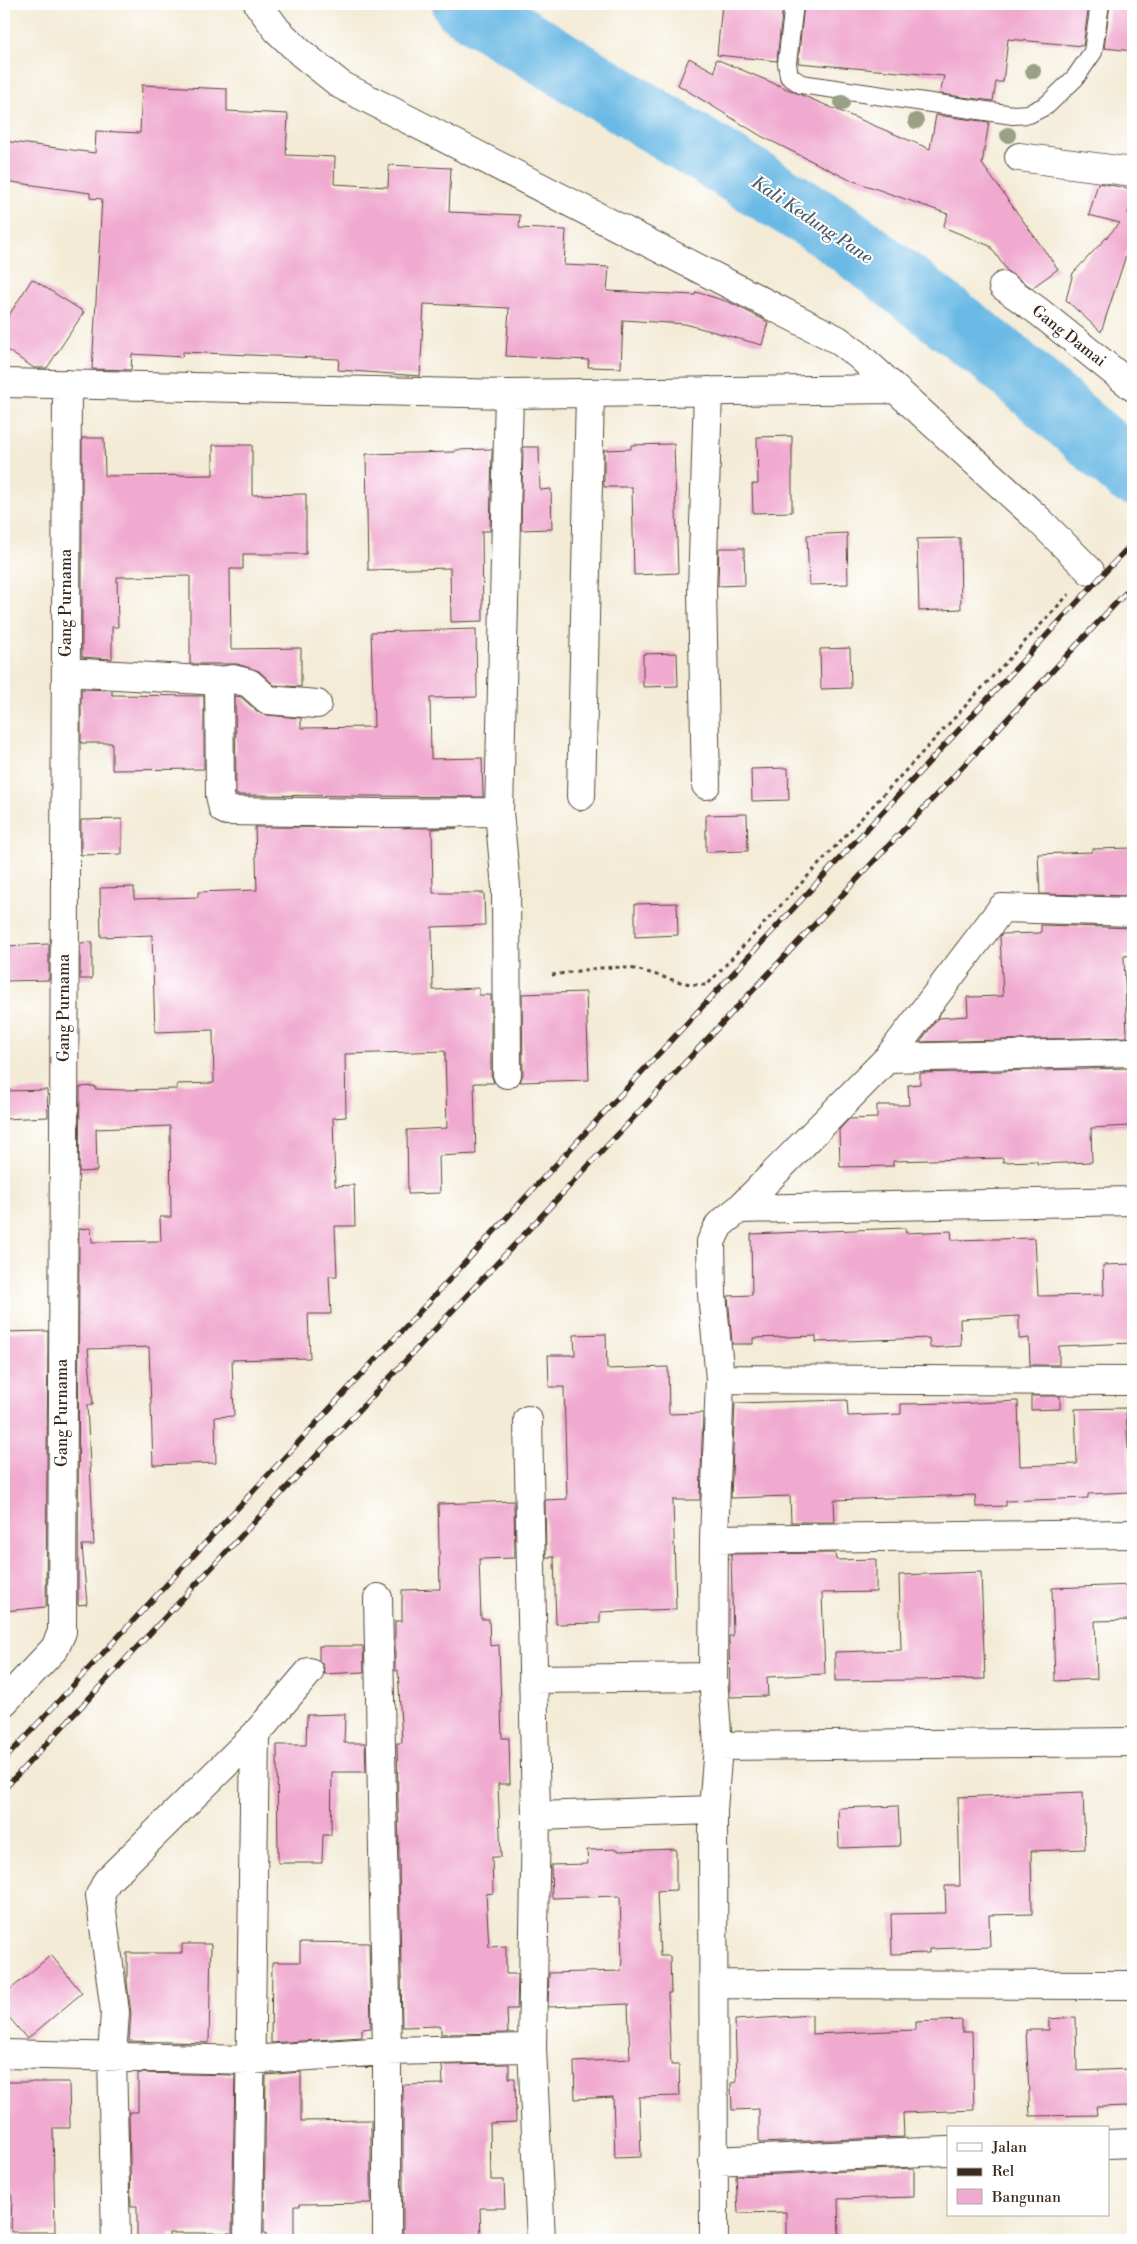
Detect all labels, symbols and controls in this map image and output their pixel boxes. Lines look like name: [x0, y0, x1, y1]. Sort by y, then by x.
water label: Kali Kedung Pane: [747, 171, 878, 269]
street label: Gang Damai: [1028, 301, 1110, 371]
street label: Gang Purnama: [56, 548, 76, 657]
street label: Gang Purnama: [54, 953, 74, 1062]
street label: Gang Purnama: [52, 1358, 72, 1467]
legend: [947, 2126, 1110, 2216]
text: Jalan: [991, 2138, 1027, 2157]
text: Rel: [992, 2162, 1015, 2181]
text: Bangunan: [991, 2188, 1061, 2207]

